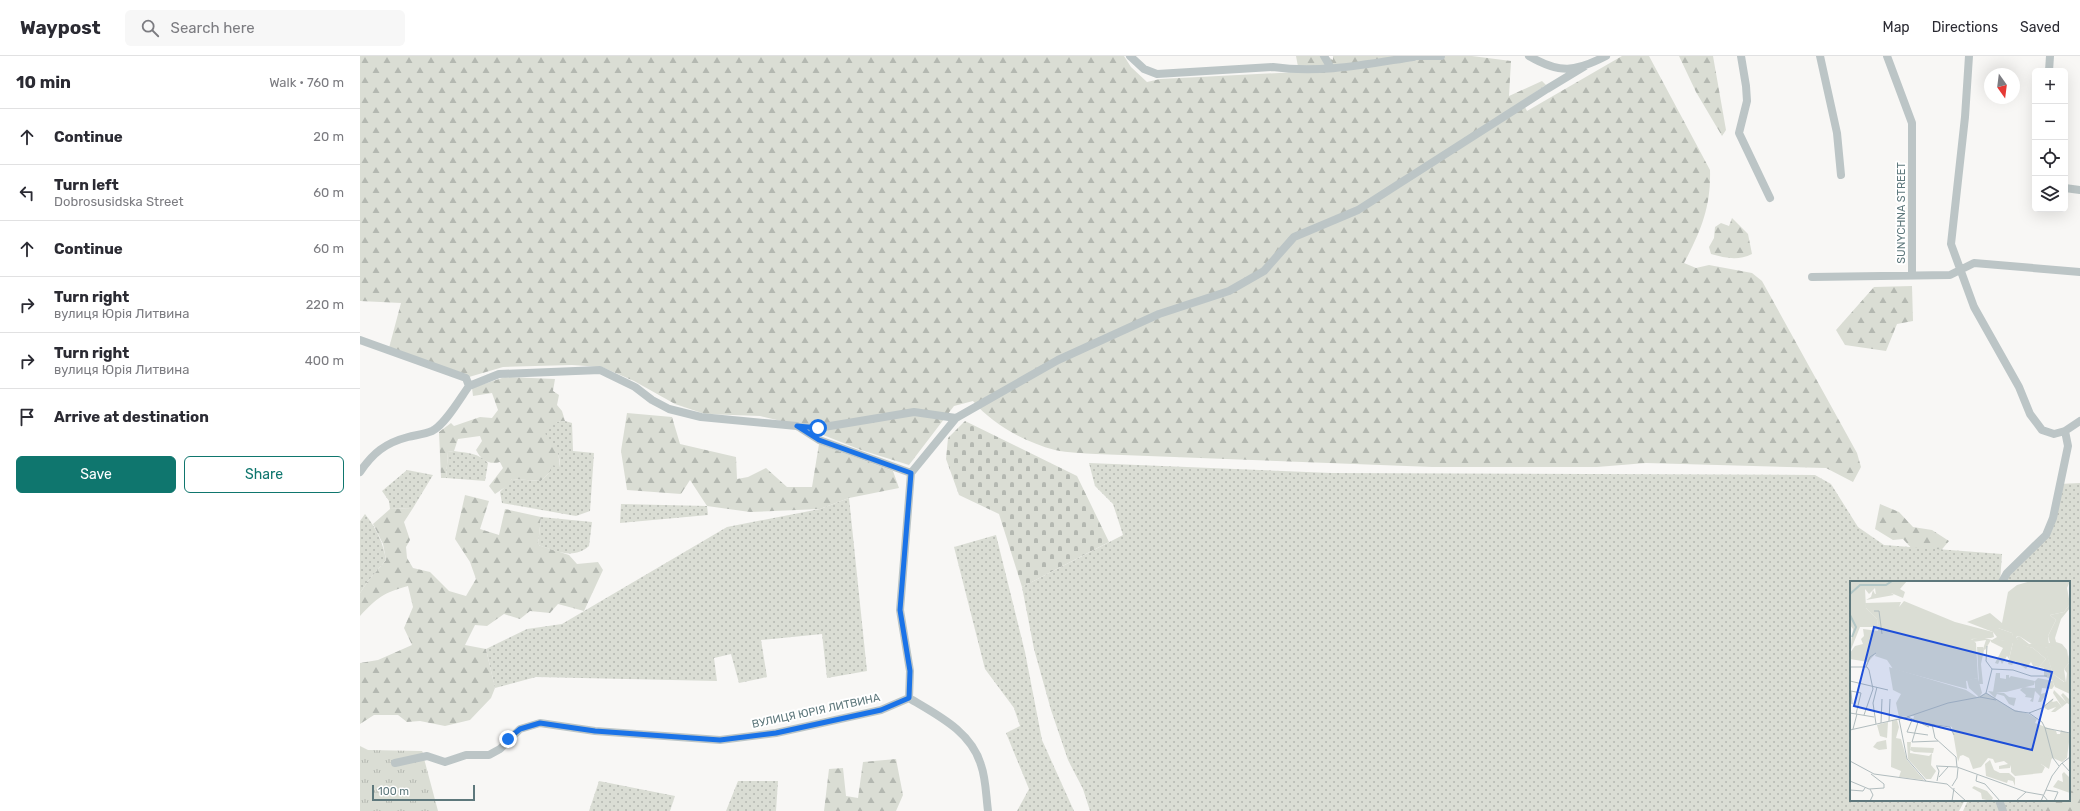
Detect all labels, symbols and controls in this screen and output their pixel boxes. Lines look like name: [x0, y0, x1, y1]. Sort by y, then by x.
search box: [125, 10, 405, 46]
text: Waypost: [20, 16, 101, 39]
icon: search: [139, 17, 161, 39]
text: Search here: [171, 19, 255, 37]
text: Map: [1883, 19, 1910, 36]
text: Directions: [1932, 19, 1998, 36]
text: Saved: [2020, 19, 2060, 36]
north arrow: [1984, 68, 2020, 104]
map controls: [2032, 68, 2068, 212]
button: +: [2032, 68, 2068, 104]
text: 10 min: [16, 72, 71, 92]
text: Walk · 760 m: [269, 75, 344, 90]
button: −: [2032, 104, 2068, 140]
icon: ahead: [16, 126, 38, 148]
text: Continue: [54, 128, 123, 146]
text: 20 m: [313, 129, 344, 144]
button: locate: [2032, 140, 2068, 176]
street label: SUNYCHNA STREET: [1895, 162, 1908, 264]
text: Turn left: [54, 176, 119, 194]
button: layers: [2032, 176, 2068, 212]
icon: left: [16, 182, 38, 204]
text: 60 m: [313, 185, 344, 200]
text: Dobrosusidska Street: [54, 194, 184, 209]
icon: ahead: [16, 238, 38, 260]
text: Continue: [54, 240, 123, 258]
text: 60 m: [313, 241, 344, 256]
text: Turn right: [54, 288, 129, 306]
icon: right: [16, 294, 38, 316]
text: 220 m: [306, 297, 344, 312]
text: вулиця Юрія Литвина: [54, 306, 189, 321]
text: Turn right: [54, 344, 129, 362]
icon: right: [16, 350, 38, 372]
text: 400 m: [305, 353, 344, 368]
text: вулиця Юрія Литвина: [54, 362, 189, 377]
icon: arrive: [16, 406, 38, 428]
text: Arrive at destination: [54, 408, 209, 426]
route start: [809, 419, 827, 437]
button: Save: [16, 456, 176, 493]
button: Share: [184, 456, 344, 493]
inset map: [1850, 581, 2070, 801]
street label: ВУЛИЦЯ ЮРІЯ ЛИТВИНА: [751, 691, 882, 731]
route end: [499, 730, 517, 748]
scale bar: [372, 783, 475, 802]
text: 100 m: [378, 785, 409, 798]

